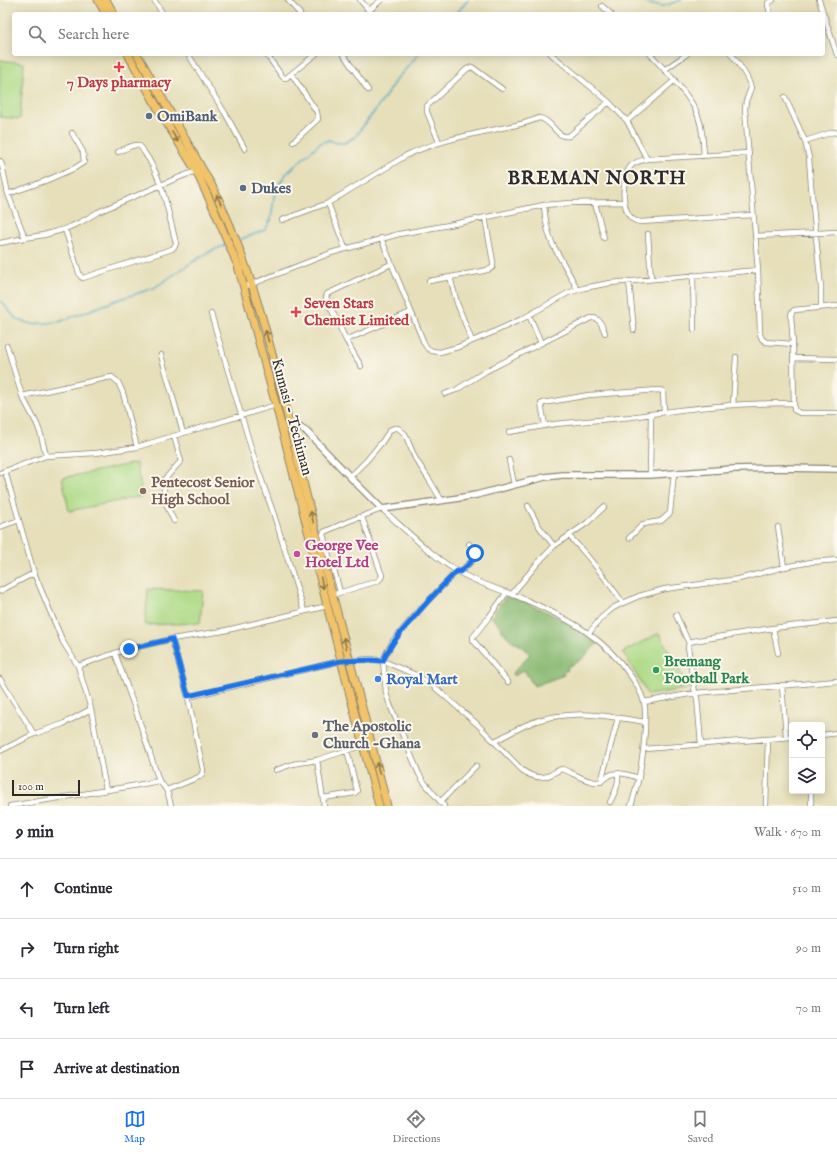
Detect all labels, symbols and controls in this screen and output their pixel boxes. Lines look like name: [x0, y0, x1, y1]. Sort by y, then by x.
search box: [12, 12, 825, 56]
icon: search: [26, 23, 48, 45]
text: Search here: [58, 25, 129, 44]
marker: 7 Days pharmacy: [114, 62, 124, 72]
place label: 7 Days pharmacy: [67, 73, 172, 92]
place label: OmiBank: [157, 107, 218, 126]
marker: OmiBank: [144, 111, 154, 121]
one-way arrow: [172, 130, 180, 142]
district label: BREMAN NORTH: [507, 167, 687, 191]
place label: Dukes: [251, 179, 292, 198]
marker: Dukes: [238, 183, 248, 193]
one-way arrow: [215, 195, 222, 207]
place label: Seven Stars Chemist Limited: [304, 294, 410, 330]
marker: Seven Stars Chemist Limited: [291, 307, 301, 317]
one-way arrow: [263, 330, 270, 343]
street label: Kumasi - Techiman: [267, 356, 317, 478]
place label: Pentecost Senior High School: [151, 473, 255, 509]
marker: Pentecost Senior High School: [138, 486, 148, 496]
one-way arrow: [308, 510, 315, 523]
place label: George Vee Hotel Ltd: [305, 536, 379, 572]
route start: [466, 544, 484, 562]
marker: George Vee Hotel Ltd: [292, 549, 302, 559]
one-way arrow: [318, 576, 326, 589]
one-way arrow: [340, 636, 348, 649]
route end: [120, 640, 138, 658]
place label: Bremang Football Park: [664, 652, 750, 688]
marker: Bremang Football Park: [651, 665, 661, 675]
place label: Royal Mart: [386, 670, 459, 689]
marker: Royal Mart: [373, 674, 383, 684]
place label: The Apostolic Church -Ghana: [322, 717, 421, 753]
map controls: [789, 722, 825, 794]
button: locate: [789, 722, 825, 758]
marker: The Apostolic Church -Ghana: [310, 730, 320, 740]
button: layers: [789, 758, 825, 794]
one-way arrow: [374, 762, 381, 775]
scale bar: [12, 778, 80, 797]
text: 100 m: [18, 780, 44, 794]
text: 9 min: [16, 822, 54, 843]
text: Walk · 670 m: [754, 824, 821, 841]
icon: ahead: [16, 878, 38, 900]
text: Continue: [54, 879, 112, 898]
text: 510 m: [792, 880, 821, 897]
icon: right: [16, 938, 38, 960]
text: Turn right: [54, 939, 119, 958]
text: 90 m: [796, 940, 821, 957]
icon: left: [16, 998, 38, 1020]
text: Turn left: [54, 999, 110, 1018]
text: 70 m: [796, 1000, 821, 1017]
icon: arrive: [16, 1058, 38, 1080]
text: Arrive at destination: [54, 1059, 180, 1078]
tab: Map: [124, 1108, 146, 1146]
tab: Directions: [393, 1108, 440, 1146]
tab: Saved: [687, 1108, 713, 1146]

